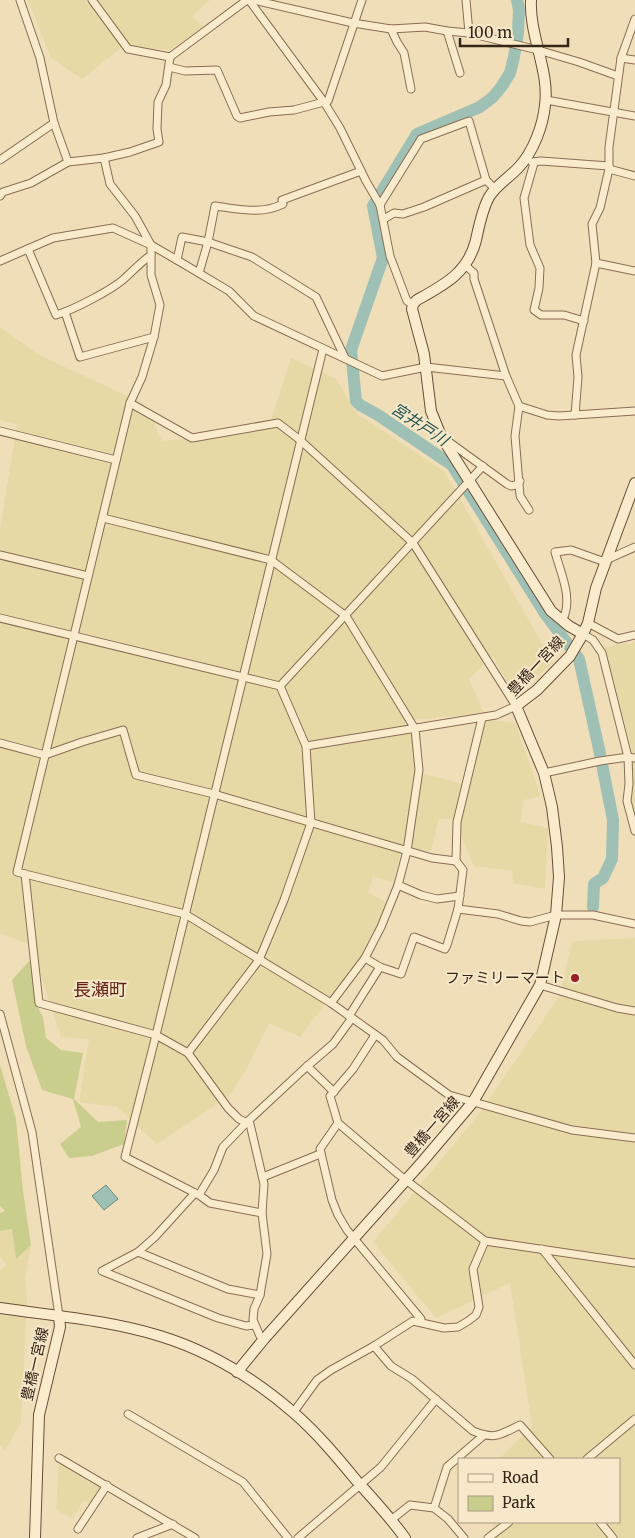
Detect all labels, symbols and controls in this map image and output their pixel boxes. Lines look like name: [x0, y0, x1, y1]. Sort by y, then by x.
scale bar: [460, 15, 568, 47]
text: 100 m: [468, 23, 512, 42]
water label: 宮井戸川: [388, 398, 454, 451]
street label: 豊橋一宮線: [503, 632, 568, 700]
place label: ファミリーマート: [445, 968, 565, 987]
marker: ファミリーマート: [569, 972, 581, 984]
district label: 長瀬町: [73, 978, 127, 1001]
street label: 豊橋一宮線: [400, 1092, 463, 1161]
street label: 豊橋一宮線: [17, 1325, 52, 1403]
legend: [458, 1458, 620, 1523]
text: Road: [502, 1468, 538, 1487]
text: Park: [502, 1493, 536, 1512]

